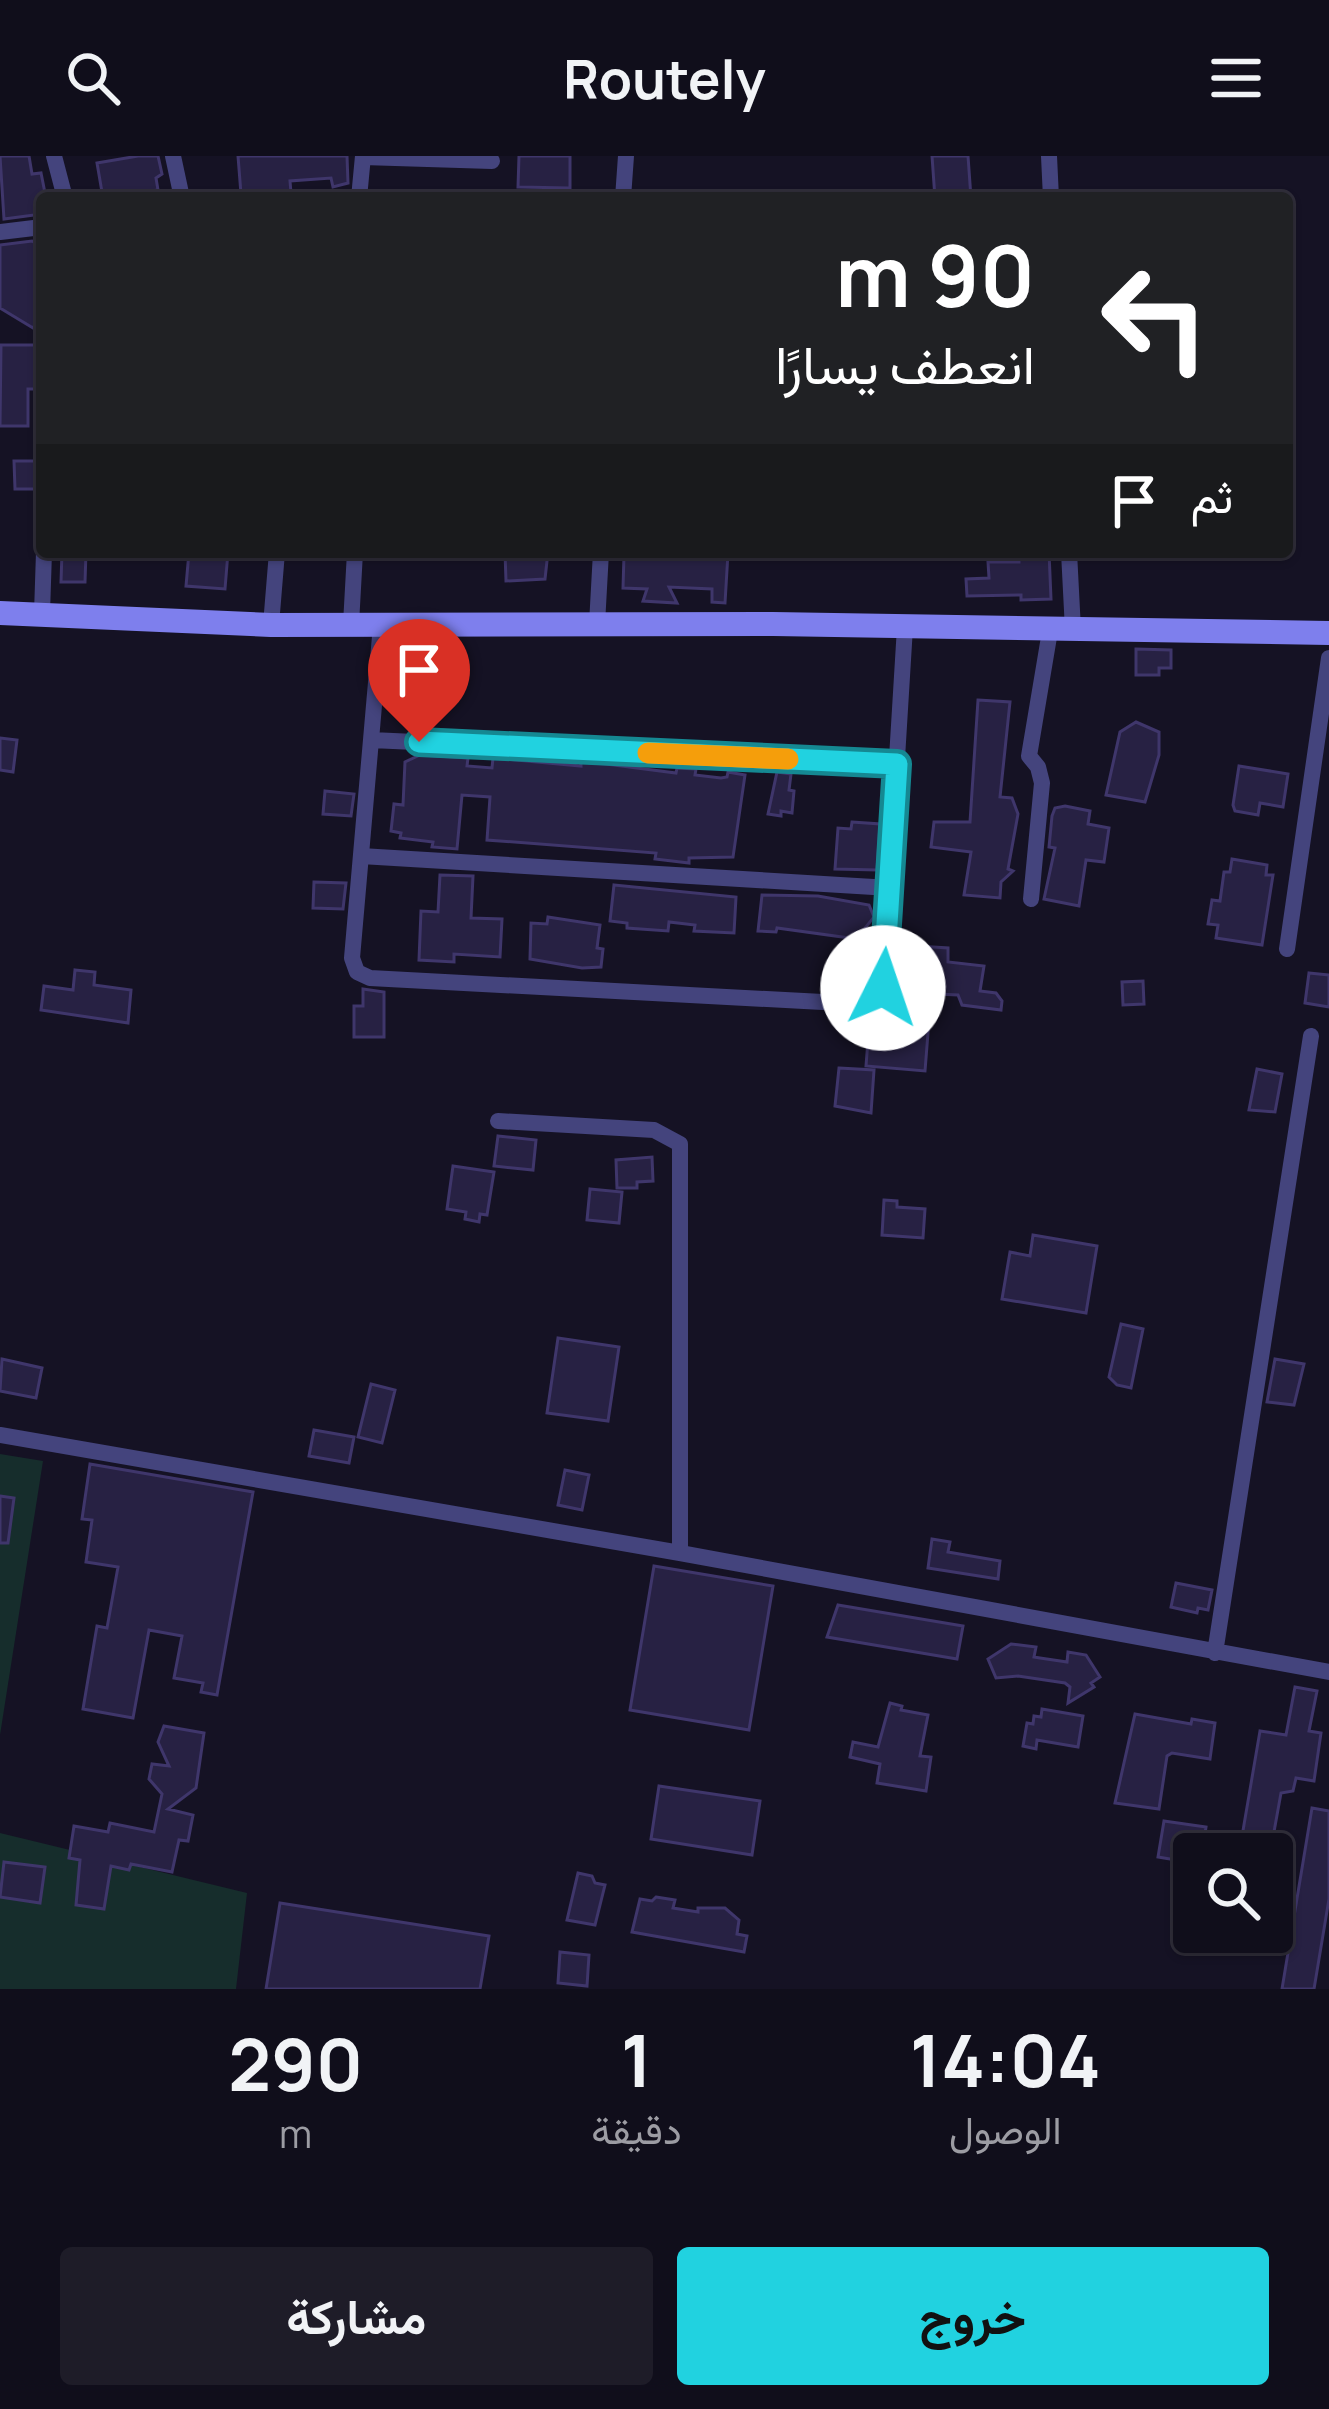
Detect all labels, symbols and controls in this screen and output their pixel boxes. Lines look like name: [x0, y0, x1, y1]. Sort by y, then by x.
text: Routely: [563, 41, 766, 115]
icon: search: [60, 45, 126, 111]
icon: menu: [1203, 45, 1269, 111]
text: 90 m: [835, 217, 1035, 332]
icon: left: [1077, 240, 1233, 396]
text: انعطف يسارًا: [775, 326, 1035, 400]
text: ثم: [1191, 465, 1233, 527]
icon: arrive: [1101, 468, 1167, 534]
pin: [368, 619, 470, 742]
icon: arrive: [386, 637, 452, 703]
position arrow: [820, 925, 946, 1051]
map controls: [1173, 1833, 1293, 1953]
button: search: [1173, 1833, 1293, 1953]
text: 1: [621, 2010, 652, 2109]
text: 14:04: [910, 2010, 1101, 2109]
text: 290: [228, 2014, 363, 2113]
text: دقيقة: [591, 2102, 682, 2156]
text: الوصول: [949, 2102, 1062, 2156]
text: m: [279, 2106, 312, 2160]
button: مشاركة: [60, 2247, 653, 2385]
button: خروج: [677, 2247, 1269, 2385]

